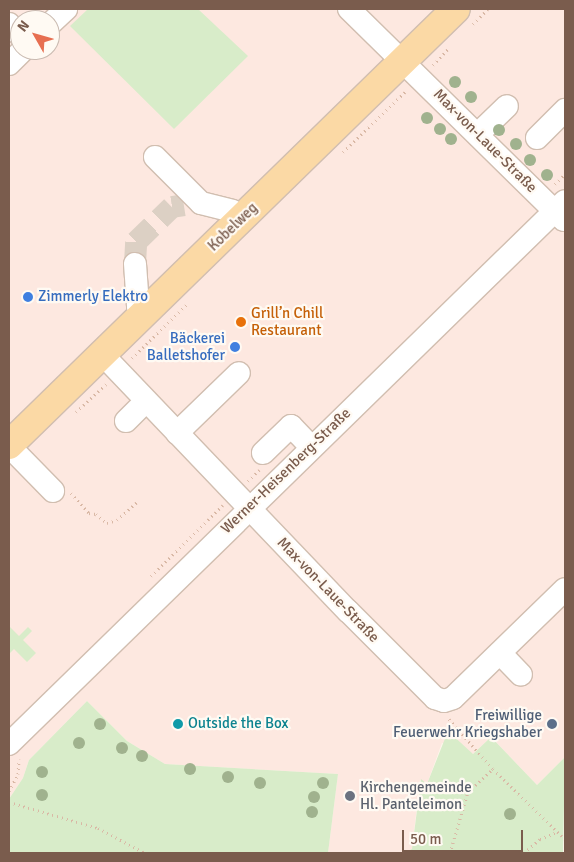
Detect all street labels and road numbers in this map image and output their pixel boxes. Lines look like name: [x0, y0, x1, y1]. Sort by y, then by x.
street label: Max-von-Laue-Straße: [429, 85, 541, 197]
street label: Kobelweg: [204, 199, 262, 255]
street label: Werner-Heisenberg-Straße: [217, 404, 355, 538]
street label: Max-von-Laue-Straße: [273, 534, 383, 646]

